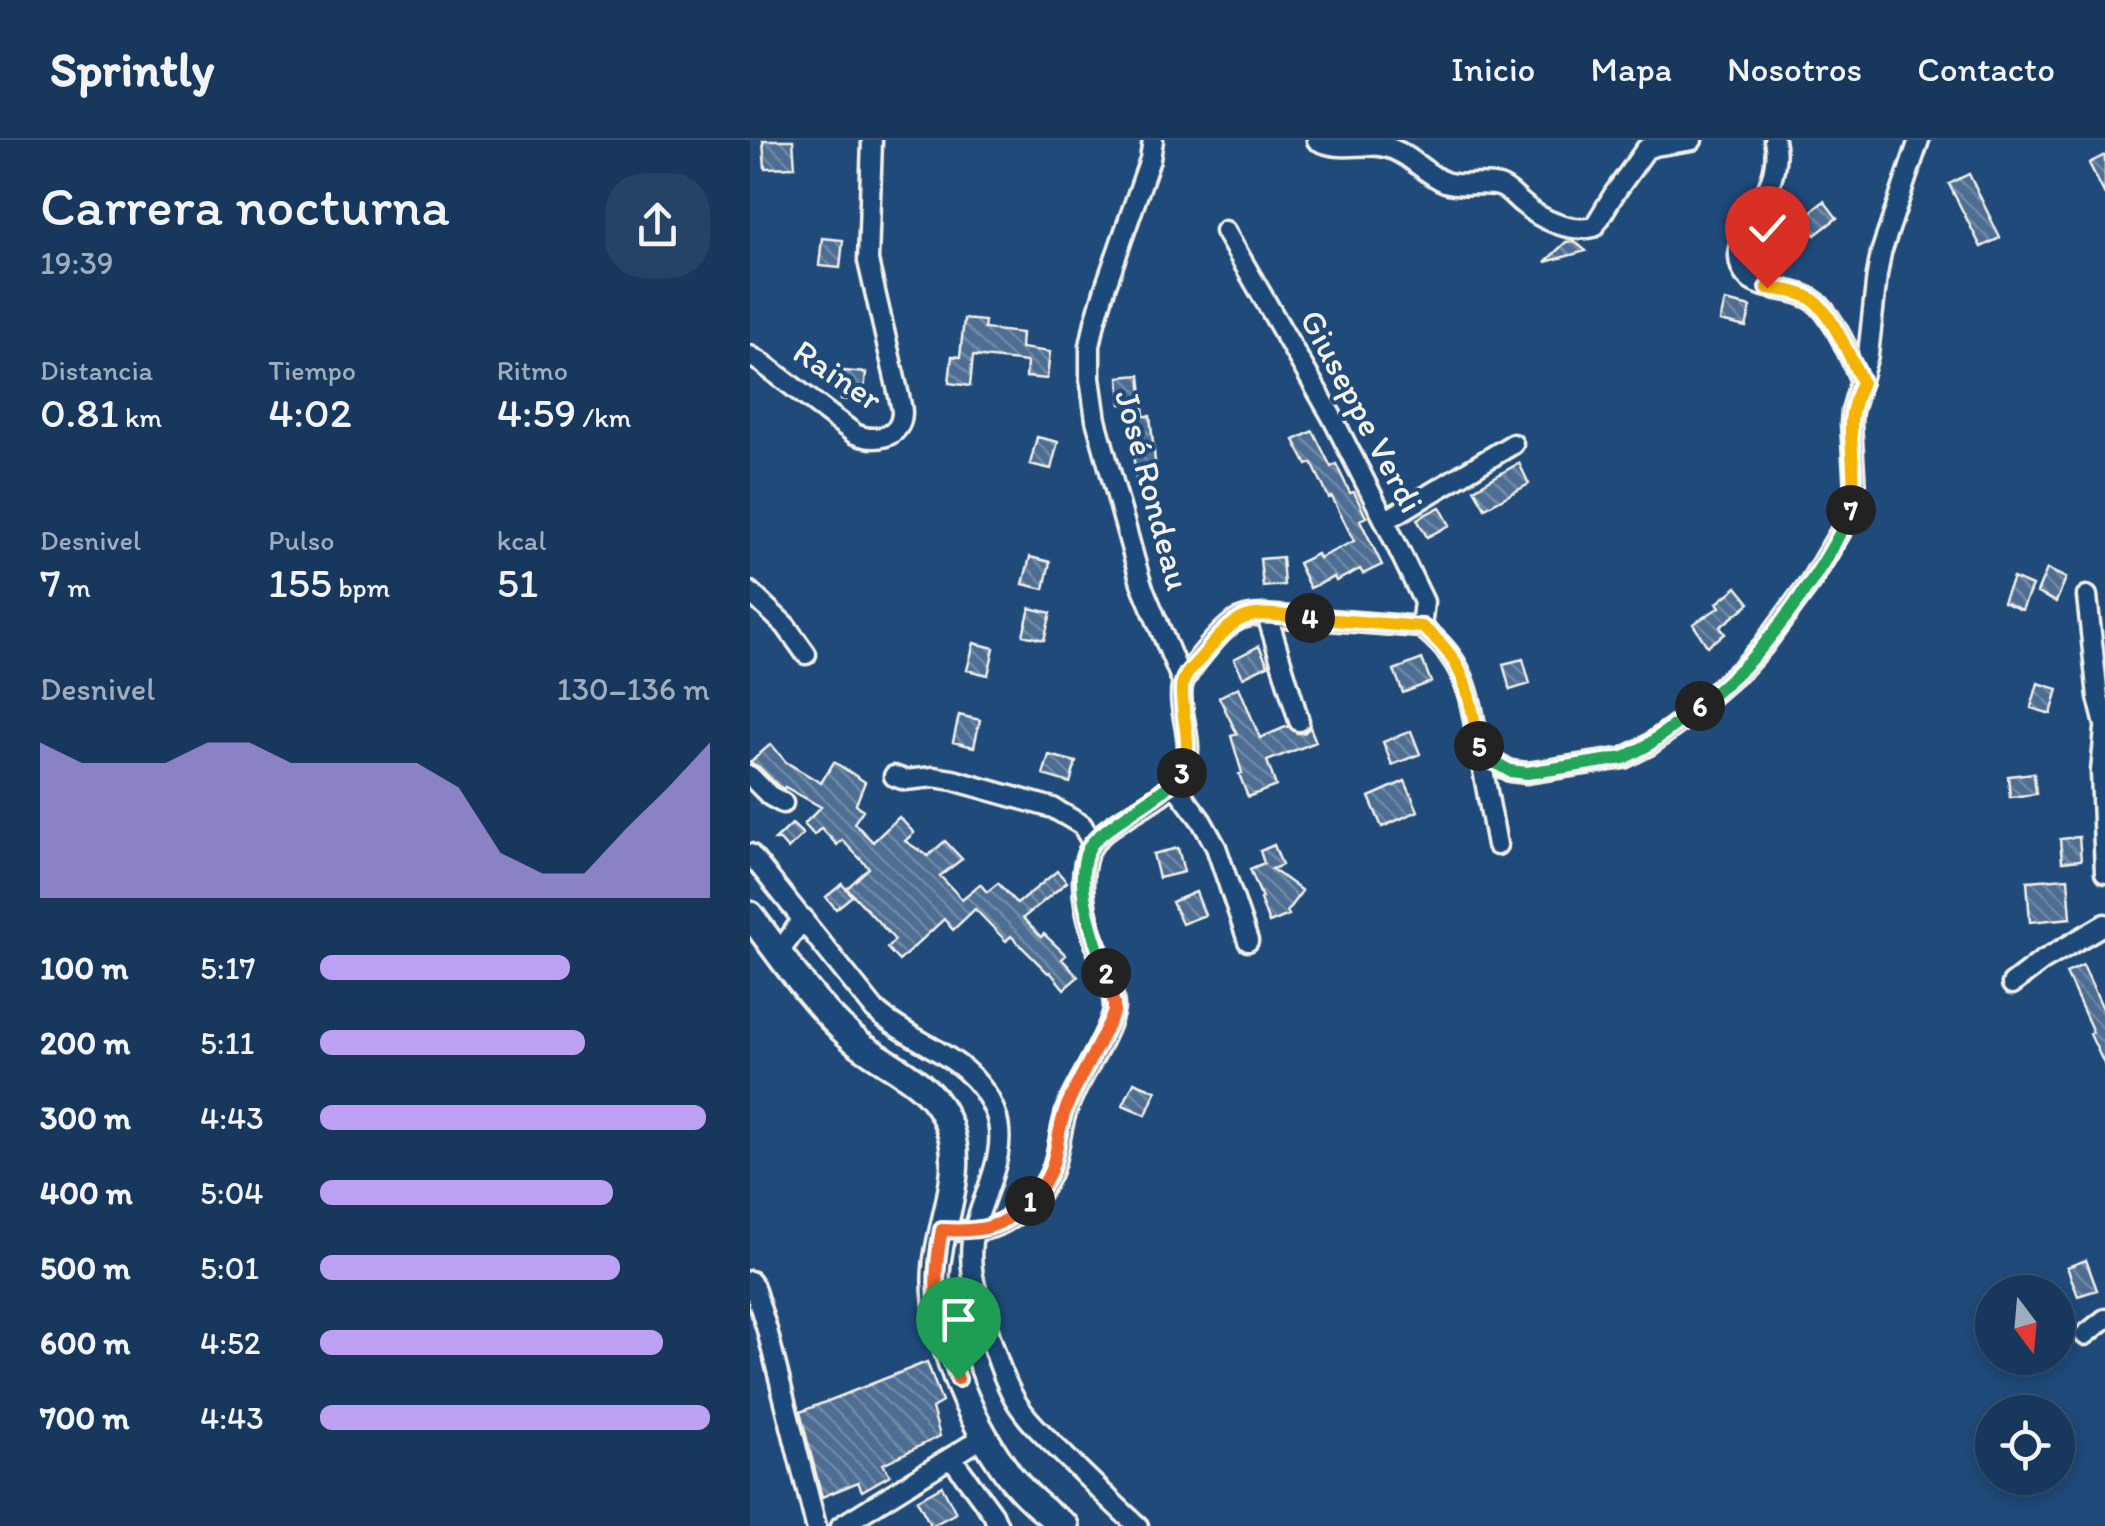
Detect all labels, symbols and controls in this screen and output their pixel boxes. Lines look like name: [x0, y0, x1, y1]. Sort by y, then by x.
text: Sprintly: [50, 40, 214, 98]
text: Inicio: [1451, 48, 1535, 90]
text: Mapa: [1590, 48, 1672, 90]
text: Nosotros: [1727, 48, 1862, 90]
text: Contacto: [1917, 48, 2055, 90]
text: Carrera nocturna: [40, 173, 450, 239]
button: share: [605, 173, 710, 278]
pin: [1725, 186, 1810, 289]
icon: check: [1740, 201, 1795, 256]
text: 19:39: [40, 244, 114, 282]
street label: Giuseppe Verdi: [1291, 302, 1433, 520]
street label: Rainer: [786, 330, 890, 420]
text: Distancia: [40, 353, 153, 387]
text: Tiempo: [268, 353, 356, 387]
text: Ritmo: [497, 353, 568, 387]
street label: José Rondeau: [1106, 385, 1200, 595]
text: 0.81: [40, 387, 119, 438]
text: 4:02: [268, 387, 352, 438]
text: 4:59: [497, 387, 576, 438]
text: km: [119, 400, 162, 434]
text: /km: [576, 400, 631, 434]
pin: 7: [1826, 485, 1876, 535]
text: 7: [1844, 493, 1858, 527]
text: Desnivel: [40, 523, 141, 557]
text: Pulso: [268, 523, 334, 557]
text: kcal: [497, 523, 546, 557]
text: 7: [40, 557, 61, 608]
text: 155: [268, 557, 332, 608]
text: 51: [497, 557, 538, 608]
text: m: [61, 570, 91, 604]
text: bpm: [332, 570, 390, 604]
pin: 4: [1285, 593, 1335, 643]
text: 4: [1302, 601, 1318, 635]
text: Desnivel: [40, 670, 155, 708]
text: 130–136 m: [557, 670, 710, 708]
pin: 6: [1675, 681, 1725, 731]
text: 6: [1693, 689, 1707, 723]
pin: 5: [1454, 721, 1504, 771]
text: 5: [1472, 729, 1486, 763]
pin: 3: [1157, 748, 1207, 798]
text: 3: [1174, 756, 1190, 790]
pin: 2: [1081, 948, 1131, 998]
text: 100 m: [40, 949, 128, 987]
text: 5:17: [200, 949, 255, 987]
text: 2: [1099, 956, 1113, 990]
text: 200 m: [40, 1024, 130, 1062]
text: 5:11: [200, 1024, 254, 1062]
text: 300 m: [40, 1099, 131, 1137]
text: 4:43: [200, 1099, 264, 1137]
text: 400 m: [40, 1174, 133, 1212]
text: 5:04: [200, 1174, 264, 1212]
pin: 1: [1005, 1176, 1055, 1226]
text: 1: [1024, 1184, 1037, 1218]
text: 500 m: [40, 1249, 130, 1287]
text: 5:01: [200, 1249, 259, 1287]
north arrow: [1975, 1275, 2075, 1375]
map controls: [1975, 1275, 2075, 1495]
pin: [916, 1277, 1001, 1380]
icon: arrive: [931, 1292, 986, 1347]
text: 600 m: [40, 1324, 130, 1362]
text: 4:52: [200, 1324, 261, 1362]
button: locate: [1975, 1395, 2075, 1495]
text: 700 m: [40, 1399, 129, 1437]
text: 4:43: [200, 1399, 264, 1437]

